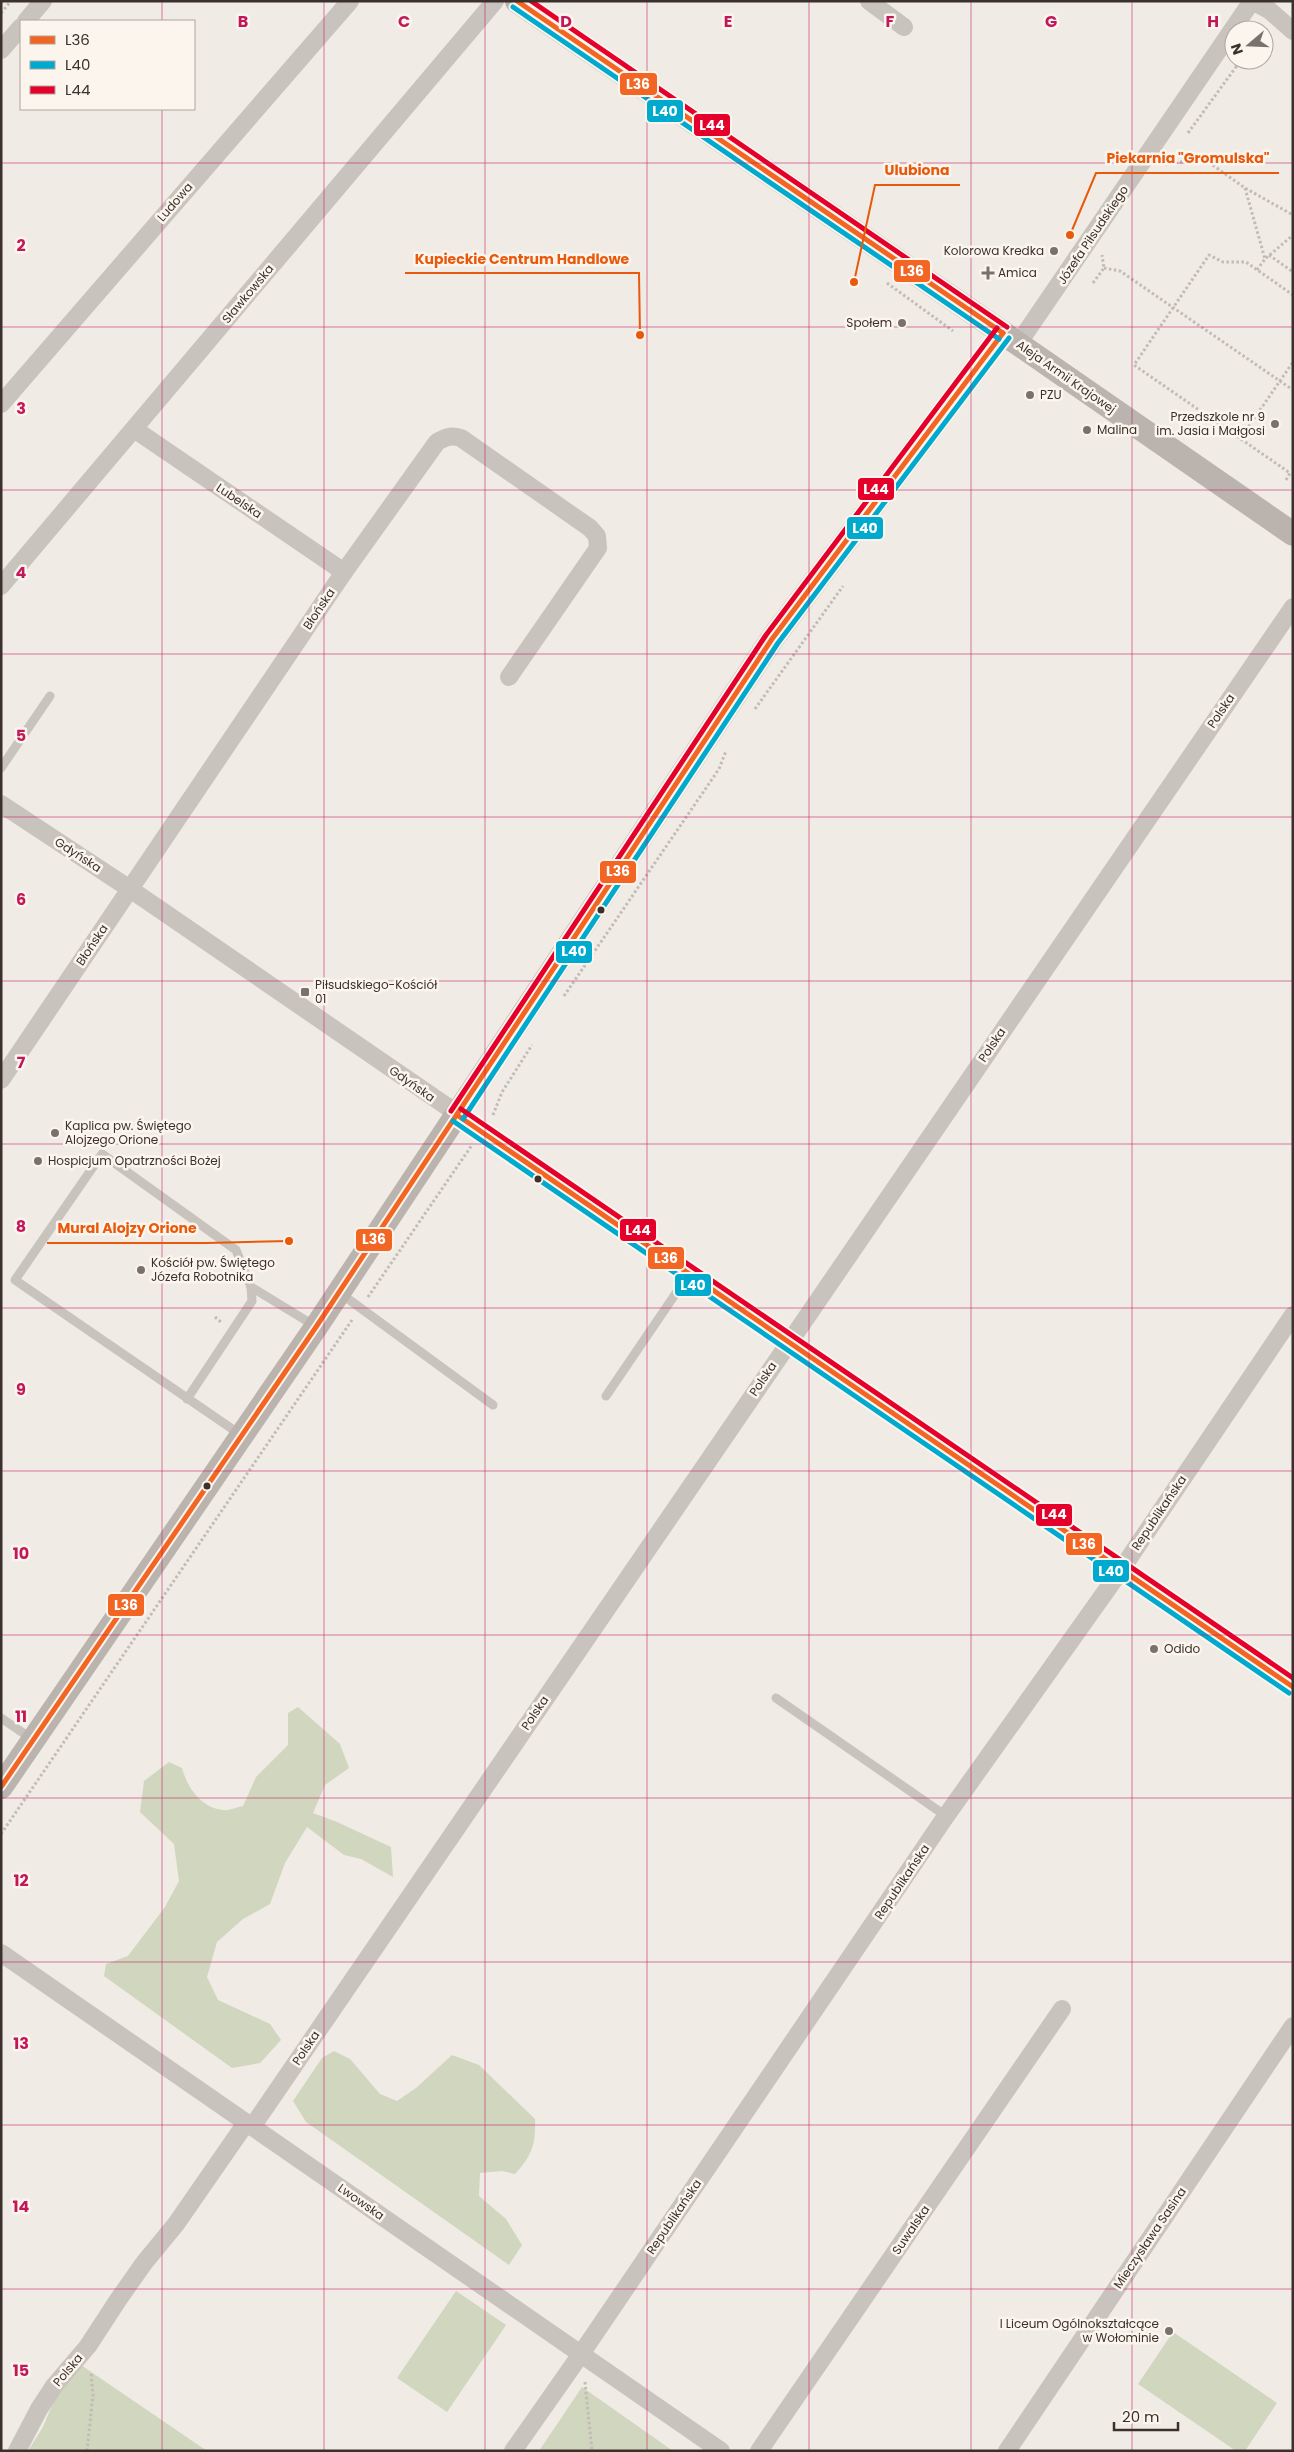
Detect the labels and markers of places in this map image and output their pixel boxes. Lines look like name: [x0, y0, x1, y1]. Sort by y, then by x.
callout: Piekarnia "Gromulska": [1096, 144, 1279, 173]
callout: Ulubiona: [875, 156, 960, 185]
place label: Kolorowa Kredka: [944, 242, 1044, 259]
callout: Kupieckie Centrum Handlowe: [405, 244, 639, 273]
marker: Kolorowa Kredka: [1048, 245, 1060, 257]
place label: Amica: [998, 264, 1037, 281]
marker: Amica: [982, 267, 994, 279]
place label: Społem: [846, 314, 892, 331]
marker: Społem: [896, 317, 908, 329]
place label: PZU: [1040, 386, 1062, 403]
marker: PZU: [1024, 389, 1036, 401]
place label: Przedszkole nr 9 im. Jasia i Małgosi: [1156, 408, 1265, 439]
marker: Przedszkole nr 9 im. Jasia i Małgosi: [1269, 418, 1281, 430]
place label: Malina: [1097, 421, 1137, 438]
marker: Malina: [1081, 424, 1093, 436]
unlabelled marker: [596, 905, 606, 915]
place label: Piłsudskiego-Kościół 01: [315, 976, 437, 1007]
marker: Piłsudskiego-Kościół 01: [299, 986, 311, 998]
place label: Kaplica pw. Świętego Alojzego Orione: [65, 1117, 192, 1148]
marker: Kaplica pw. Świętego Alojzego Orione: [49, 1127, 61, 1139]
place label: Hospicjum Opatrzności Bożej: [48, 1152, 221, 1169]
marker: Hospicjum Opatrzności Bożej: [32, 1155, 44, 1167]
unlabelled marker: [533, 1174, 543, 1184]
callout: Mural Alojzy Orione: [47, 1214, 207, 1243]
place label: Kościół pw. Świętego Józefa Robotnika: [151, 1254, 275, 1285]
marker: Kościół pw. Świętego Józefa Robotnika: [135, 1264, 147, 1276]
unlabelled marker: [202, 1481, 212, 1491]
place label: Odido: [1164, 1640, 1201, 1657]
marker: Odido: [1148, 1643, 1160, 1655]
place label: I Liceum Ogólnokształcące w Wołominie: [1000, 2315, 1159, 2346]
marker: I Liceum Ogólnokształcące w Wołominie: [1163, 2325, 1175, 2337]

